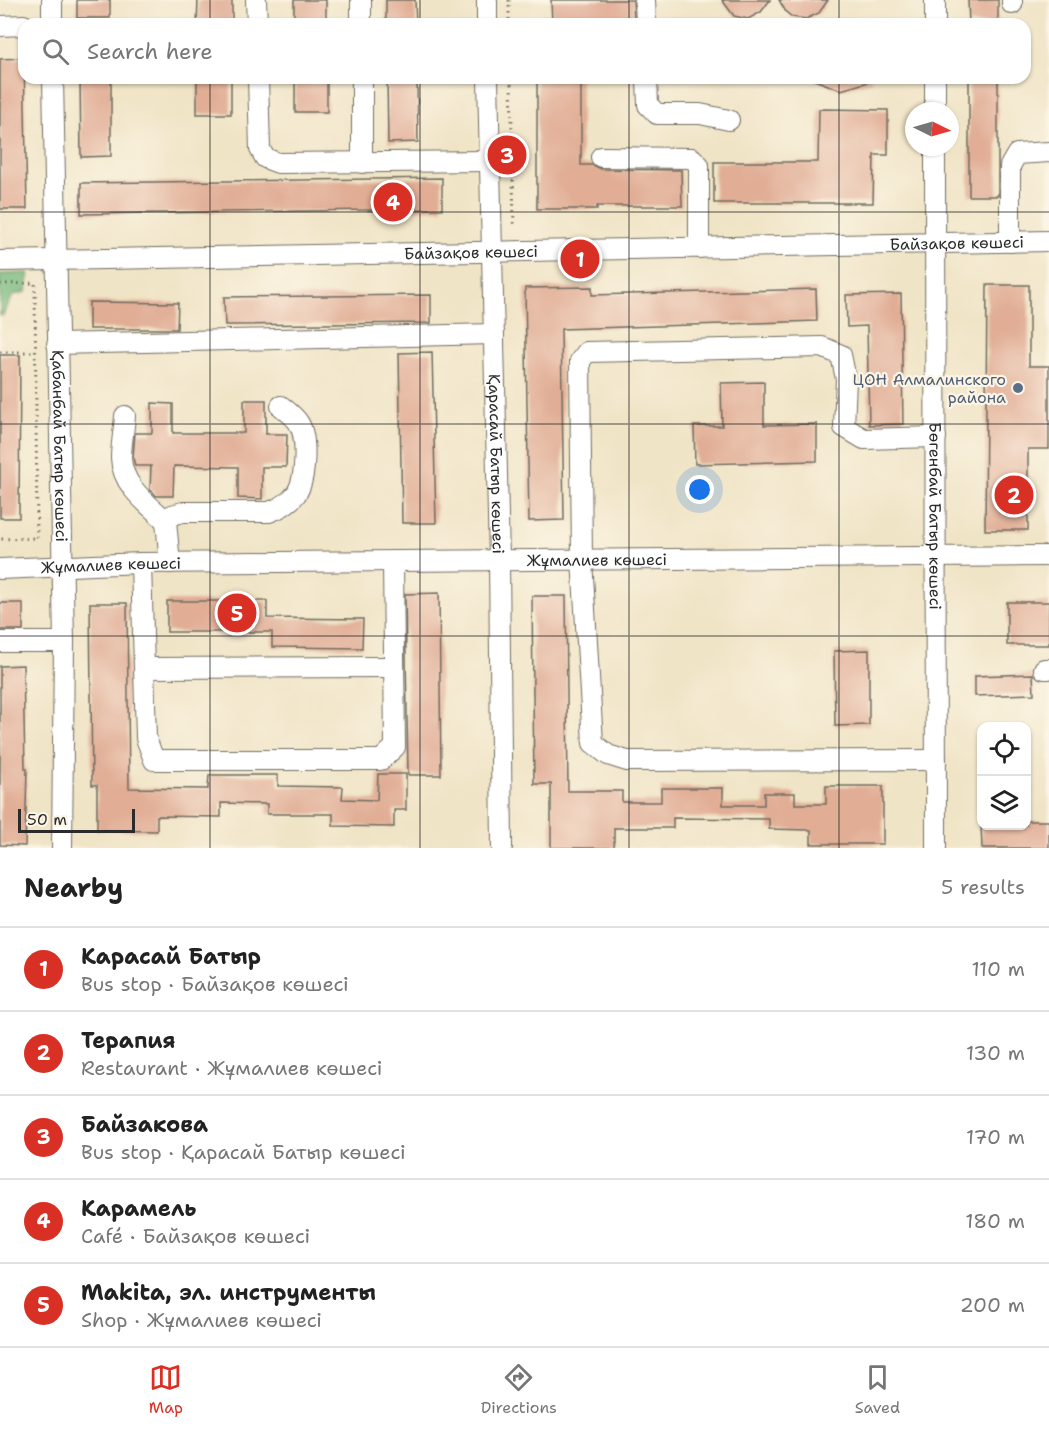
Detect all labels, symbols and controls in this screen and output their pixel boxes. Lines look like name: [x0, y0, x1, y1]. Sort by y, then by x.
search box: [18, 18, 1031, 84]
icon: search: [39, 35, 72, 68]
text: Search here: [87, 37, 213, 66]
north arrow: [905, 102, 959, 156]
pin: 3: [488, 132, 526, 178]
pin: 4: [374, 180, 412, 224]
street label: Байзақов көшесі: [889, 231, 1024, 255]
pin: 1: [560, 236, 600, 282]
street label: Байзақов көшесі: [404, 240, 538, 264]
street label: Қабанбай Батыр көшесі: [48, 350, 73, 542]
place label: ЦОН Алмалинского района: [853, 369, 1006, 408]
street label: Қарасай Батыр көшесі: [484, 374, 509, 554]
marker: ЦОН Алмалинского района: [1011, 381, 1025, 395]
street label: Бөгенбай Батыр көшесі: [925, 422, 946, 610]
pin: 2: [994, 472, 1034, 518]
your location: [685, 475, 714, 504]
street label: Жұмалиев көшесі: [527, 548, 667, 571]
street label: Жұмалиев көшесі: [40, 552, 181, 578]
pin: 5: [218, 590, 256, 636]
map controls: [977, 722, 1031, 830]
button: locate: [977, 722, 1031, 776]
button: layers: [977, 776, 1031, 830]
scale bar: [18, 806, 135, 834]
text: 50 m: [27, 809, 67, 830]
text: Nearby: [24, 870, 123, 905]
text: 5 results: [941, 874, 1025, 900]
text: Карасай Батыр: [81, 942, 261, 971]
text: 1: [39, 956, 48, 982]
text: 110 m: [971, 956, 1025, 982]
text: Bus stop · Байзақов көшесі: [81, 971, 349, 997]
text: Терапия: [81, 1026, 176, 1055]
text: 2: [37, 1040, 51, 1066]
text: 130 m: [966, 1040, 1025, 1066]
text: Restaurant · Жұмалиев көшесі: [81, 1055, 382, 1081]
text: Байзакова: [81, 1110, 208, 1139]
text: 3: [37, 1124, 51, 1150]
text: 170 m: [966, 1124, 1025, 1150]
text: Bus stop · Қарасай Батыр көшесі: [81, 1139, 406, 1165]
text: Карамель: [81, 1194, 196, 1223]
text: 4: [37, 1208, 51, 1234]
text: 180 m: [965, 1208, 1025, 1234]
text: Café · Байзақов көшесі: [81, 1223, 310, 1249]
text: Makita, эл. инструменты: [81, 1278, 376, 1307]
text: 5: [37, 1292, 50, 1318]
text: 200 m: [960, 1292, 1025, 1318]
text: Shop · Жұмалиев көшесі: [81, 1307, 322, 1333]
tab: Map: [149, 1361, 183, 1418]
tab: Directions: [481, 1361, 557, 1418]
tab: Saved: [855, 1361, 900, 1418]

